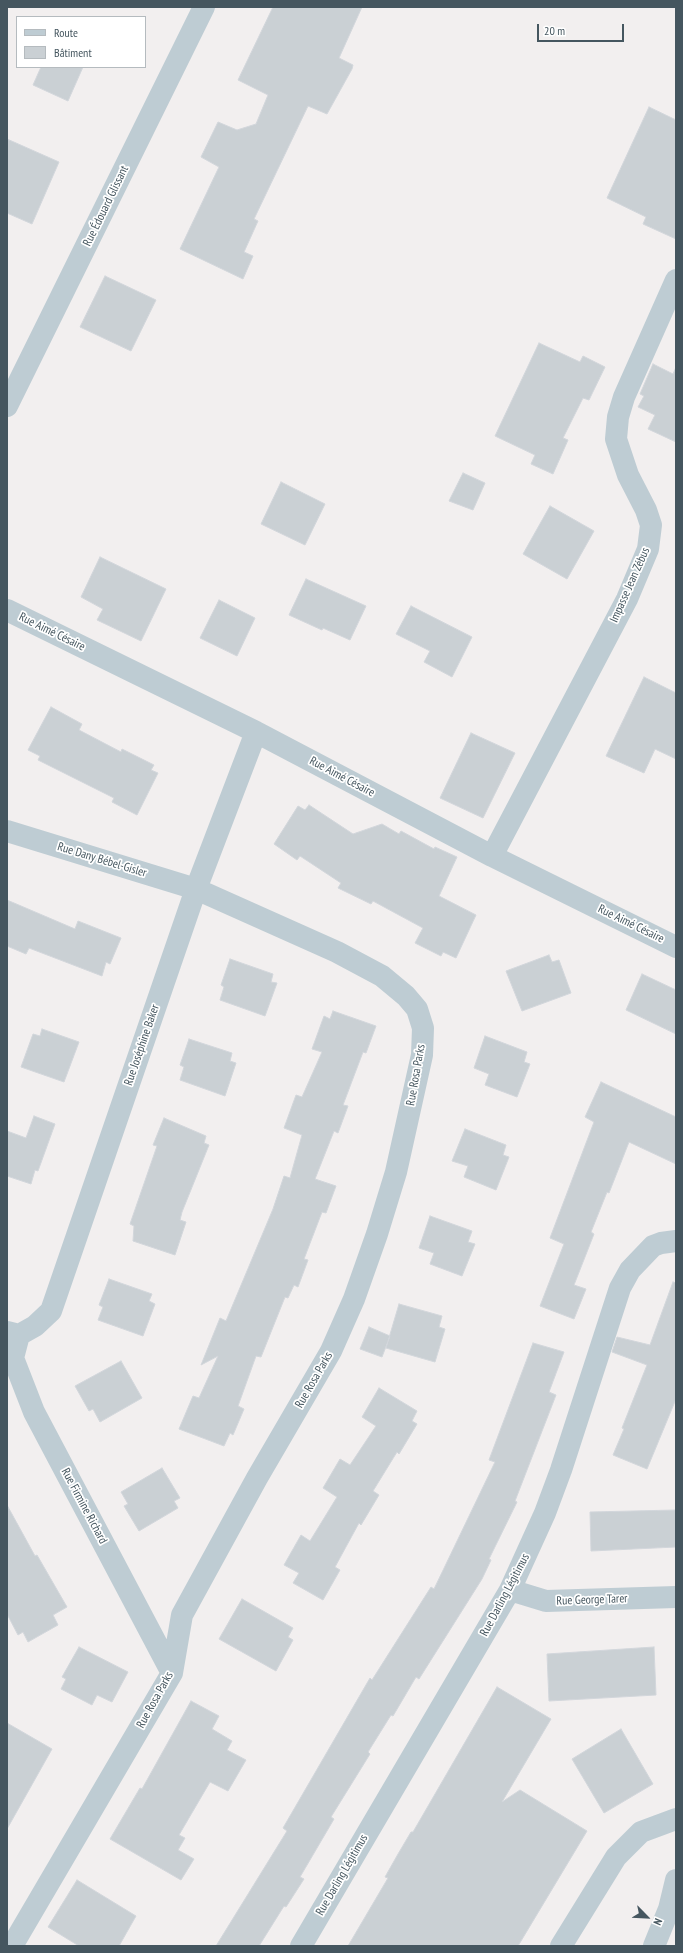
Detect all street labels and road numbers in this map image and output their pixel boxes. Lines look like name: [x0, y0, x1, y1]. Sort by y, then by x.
street label: Rue Édouard Glissant: [80, 163, 132, 249]
street label: Impasse Jean Zébus: [607, 545, 653, 625]
street label: Rue Aimé Césaire: [17, 610, 87, 654]
street label: Rue Aimé Césaire: [307, 754, 377, 800]
street label: Rue Dany Bébel-Gisler: [56, 840, 148, 880]
street label: Rue Aimé Césaire: [596, 902, 666, 946]
street label: Rue Joséphine Baker: [121, 1003, 163, 1087]
street label: Rue Rosa Parks: [404, 1043, 428, 1107]
street label: Rue Rosa Parks: [292, 1349, 336, 1411]
street label: Rue Firmine Richard: [58, 1466, 110, 1546]
street label: Rue Darling Légitimus: [477, 1551, 533, 1639]
street label: Rue George Tarer: [556, 1592, 628, 1608]
street label: Rue Rosa Parks: [134, 1669, 176, 1731]
street label: Rue Darling Légitimus: [313, 1832, 371, 1918]

